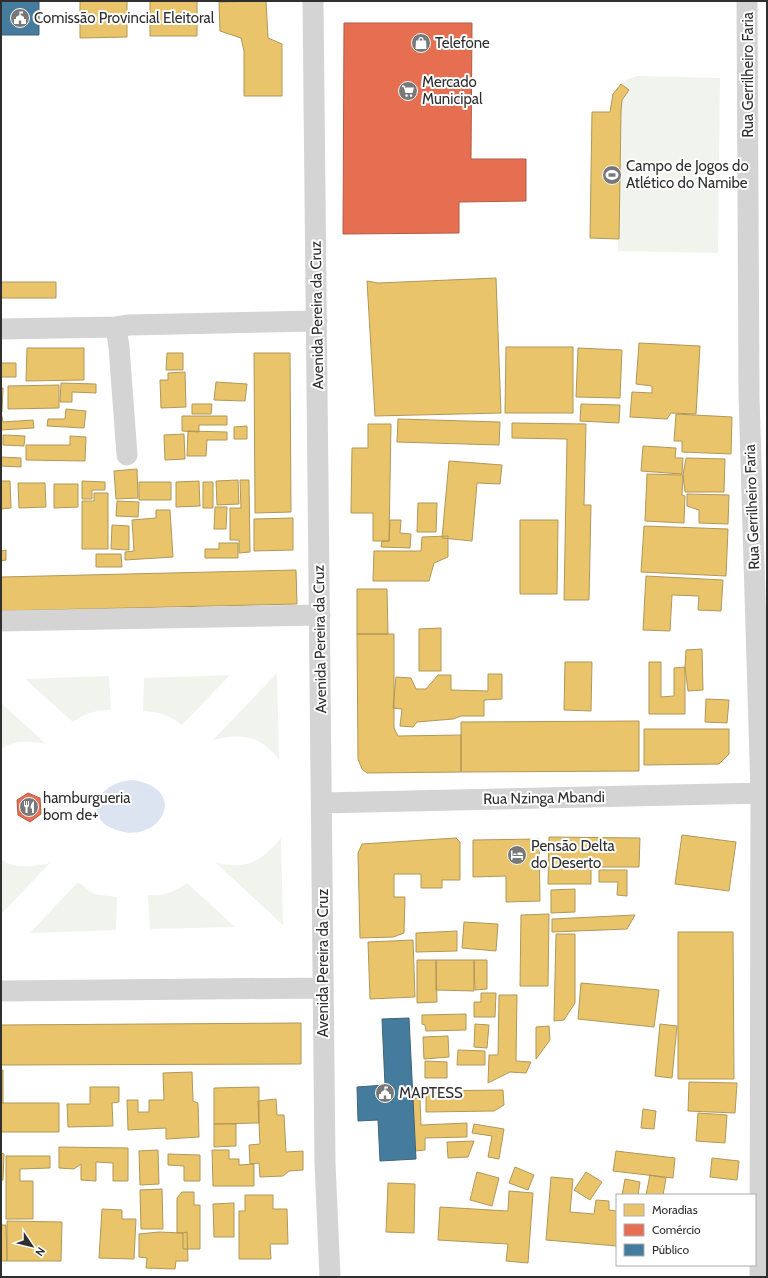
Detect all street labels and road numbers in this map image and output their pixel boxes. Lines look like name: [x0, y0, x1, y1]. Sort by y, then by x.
street label: Rua Gerrilheiro Faria: [739, 11, 757, 138]
street label: Avenida Pereira da Cruz: [307, 241, 327, 389]
street label: Rua Gerrilheiro Faria: [741, 443, 763, 570]
street label: Avenida Pereira da Cruz: [310, 565, 330, 713]
street label: Rua Nzinga Mbandi: [483, 788, 605, 808]
street label: Avenida Pereira da Cruz: [314, 889, 332, 1037]

